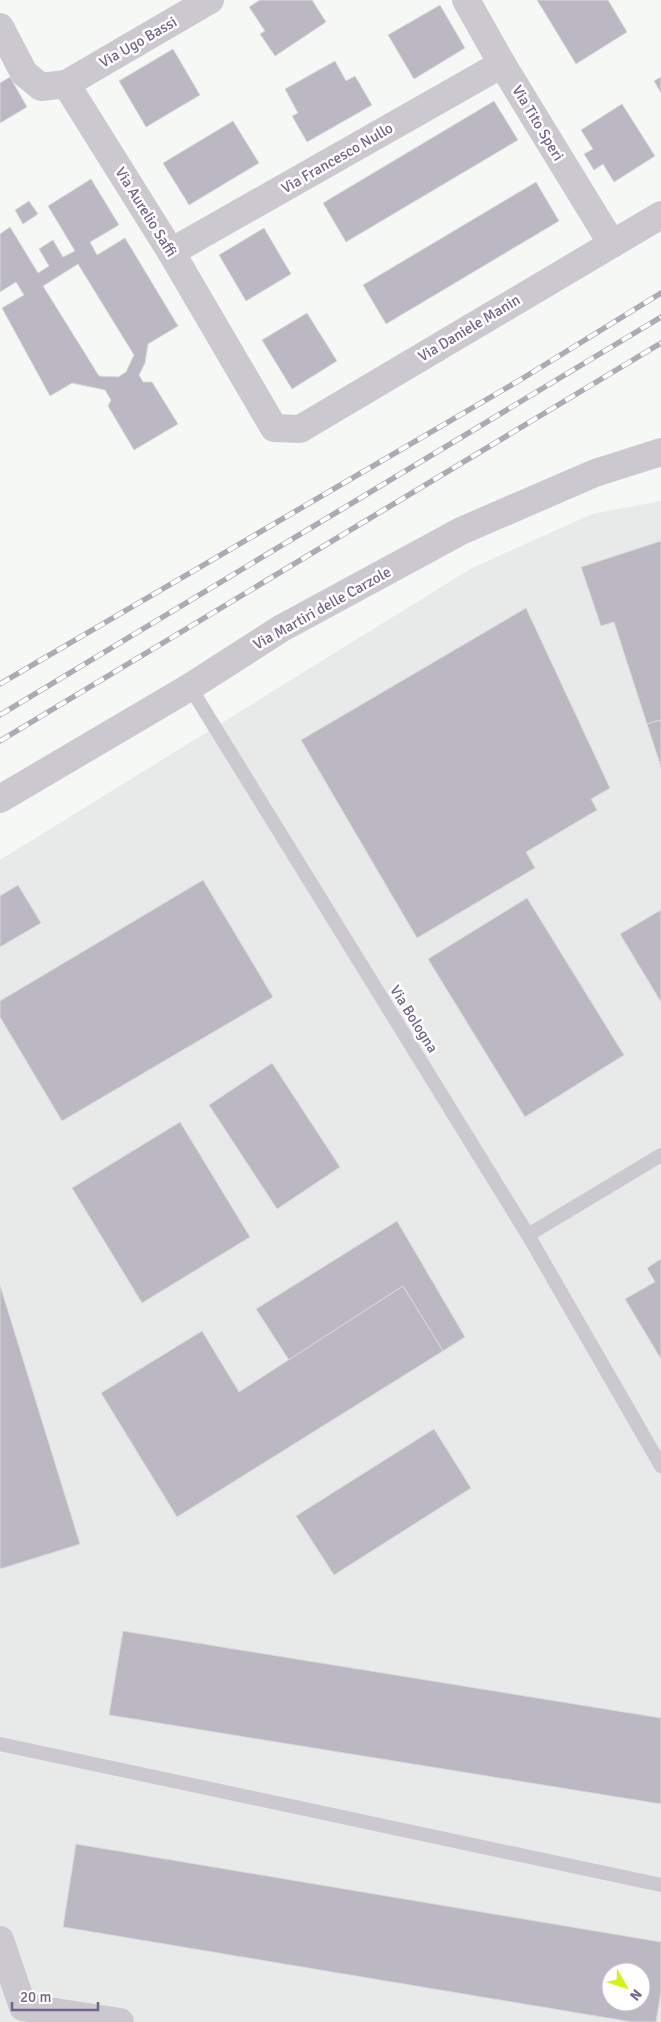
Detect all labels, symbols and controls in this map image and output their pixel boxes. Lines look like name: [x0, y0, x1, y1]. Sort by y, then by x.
street label: Via Ugo Bassi: [96, 13, 180, 71]
street label: Via Tito Speri: [508, 82, 568, 164]
street label: Via Francesco Nullo: [278, 119, 396, 197]
street label: Via Aurelio Saffi: [111, 164, 181, 260]
street label: Via Daniele Manin: [415, 290, 523, 366]
street label: Via Martiri delle Carzole: [250, 563, 394, 653]
street label: Via Bologna: [386, 982, 442, 1056]
north arrow: [601, 1962, 651, 2012]
scale bar: [12, 1980, 99, 2012]
text: N: [626, 1986, 645, 2004]
text: 20 m: [20, 1988, 51, 2006]

